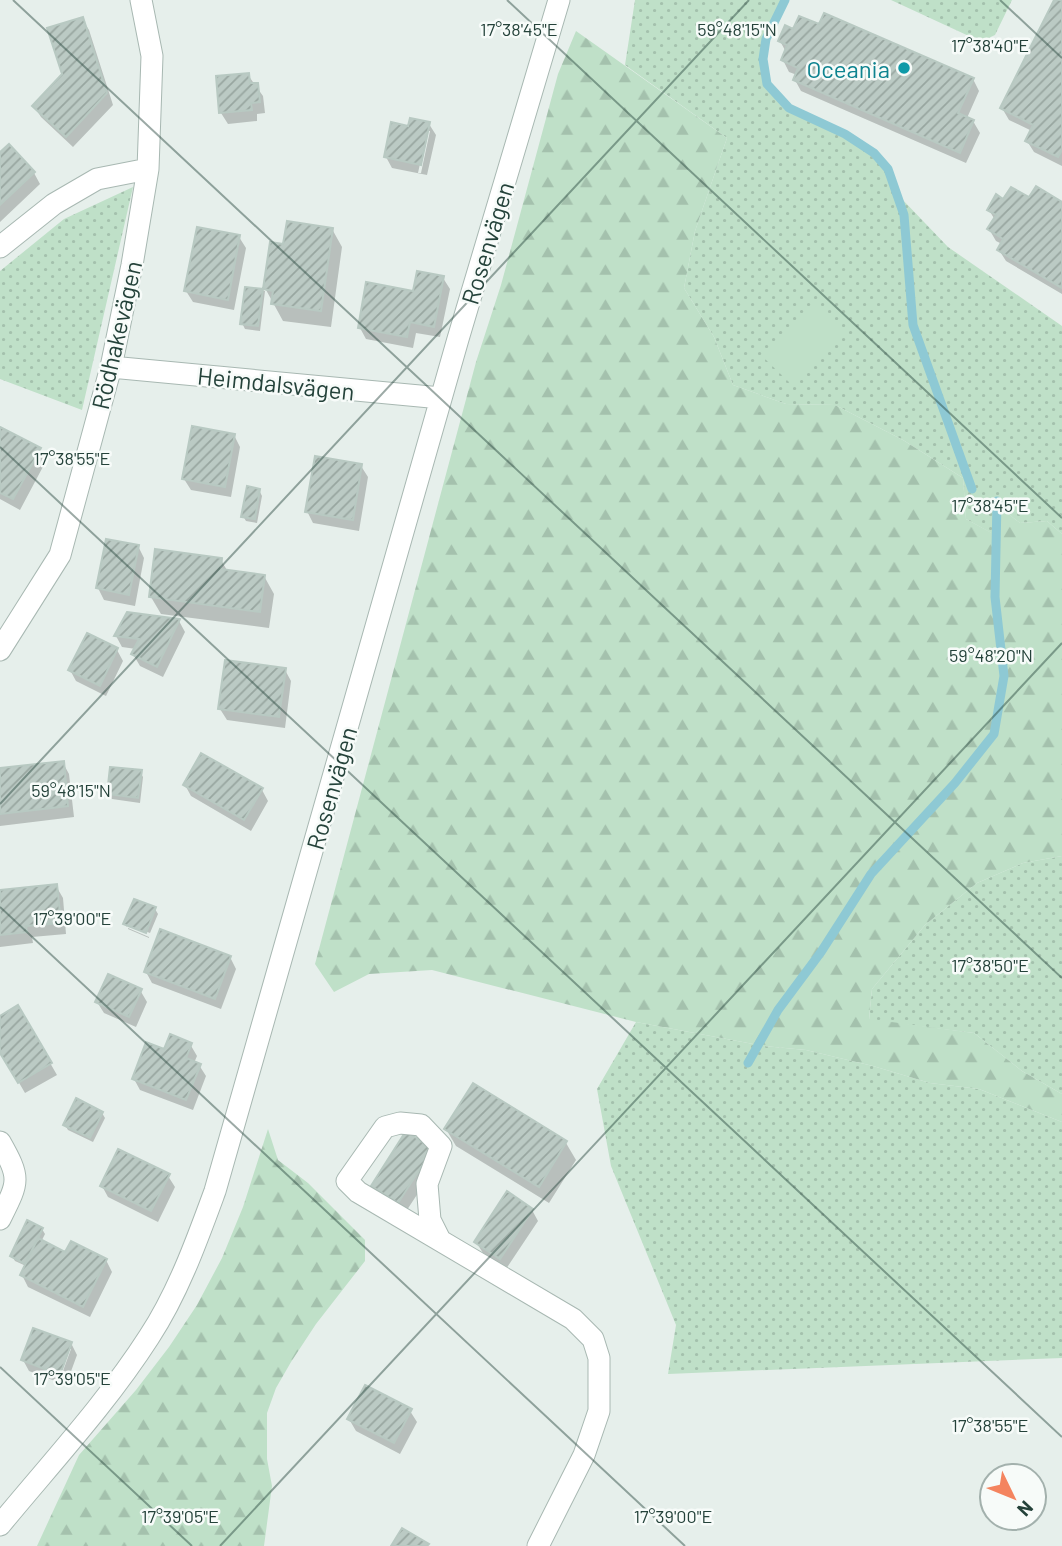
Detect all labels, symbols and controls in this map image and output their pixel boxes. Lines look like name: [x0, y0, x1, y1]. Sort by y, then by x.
text: 17°38'45"E: [480, 18, 558, 40]
text: 59°48'15"N: [697, 18, 777, 40]
text: 17°38'40"E: [951, 34, 1029, 56]
place label: Oceania: [806, 54, 890, 83]
marker: Oceania: [896, 60, 912, 76]
street label: Rosenvägen: [455, 178, 519, 308]
street label: Rödhakevägen: [85, 258, 147, 412]
street label: Heimdalsvägen: [196, 360, 356, 406]
text: 17°38'55"E: [34, 447, 110, 469]
text: 17°38'45"E: [951, 494, 1029, 516]
text: 59°48'20"N: [949, 644, 1033, 666]
street label: Rosenvägen: [300, 723, 362, 853]
text: 59°48'15"N: [31, 779, 111, 801]
text: 17°39'00"E: [33, 907, 111, 929]
text: 17°38'50"E: [951, 954, 1029, 976]
text: 17°39'05"E: [33, 1367, 111, 1389]
text: 17°38'55"E: [952, 1414, 1028, 1436]
north arrow: [978, 1462, 1048, 1532]
text: N: [1013, 1496, 1039, 1521]
text: 17°39'05"E: [141, 1505, 219, 1527]
text: 17°39'00"E: [634, 1505, 712, 1527]

